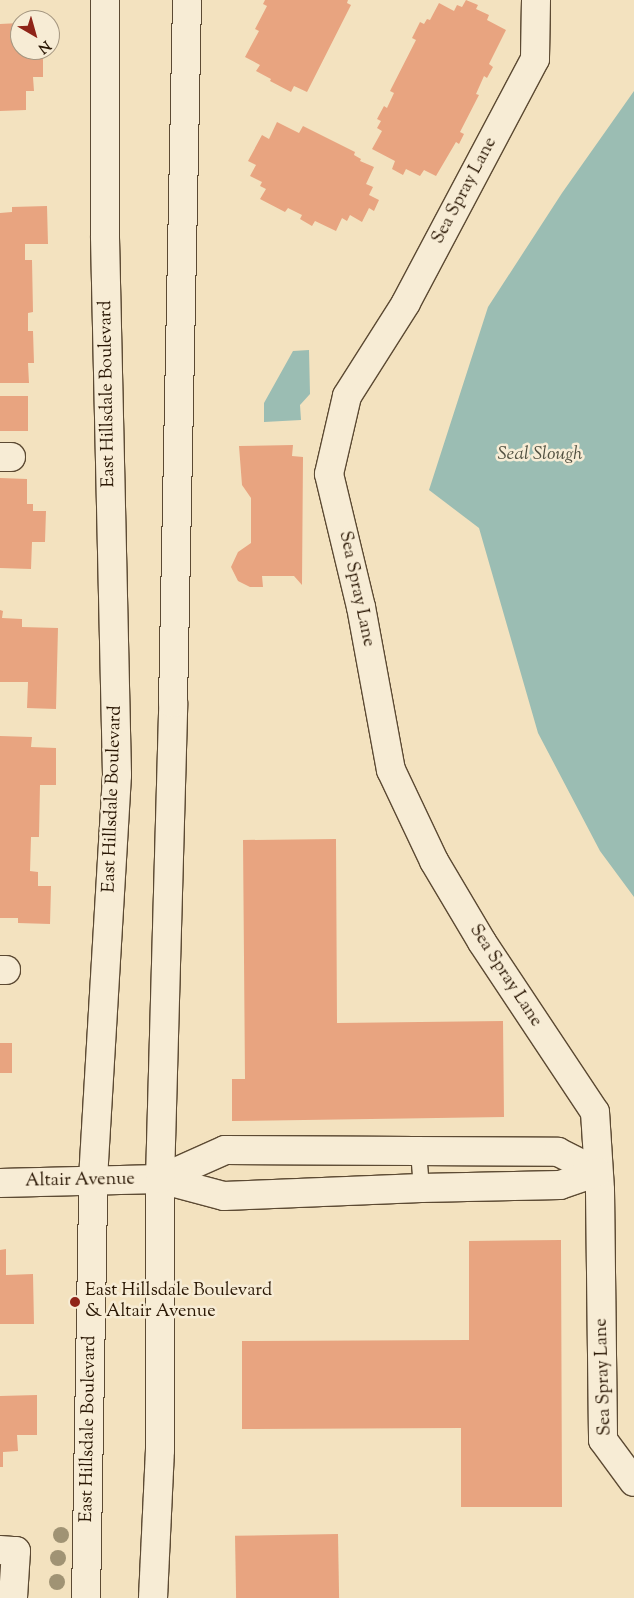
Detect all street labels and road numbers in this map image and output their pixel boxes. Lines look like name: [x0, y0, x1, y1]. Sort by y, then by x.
street label: Sea Spray Lane: [428, 134, 502, 248]
street label: East Hillsdale Boulevard: [96, 300, 120, 488]
street label: Sea Spray Lane: [333, 529, 379, 649]
street label: East Hillsdale Boulevard: [99, 705, 127, 893]
street label: Sea Spray Lane: [464, 921, 546, 1031]
street label: Altair Avenue: [25, 1169, 135, 1193]
street label: Sea Spray Lane: [591, 1318, 617, 1436]
street label: East Hillsdale Boulevard: [77, 1335, 101, 1523]

